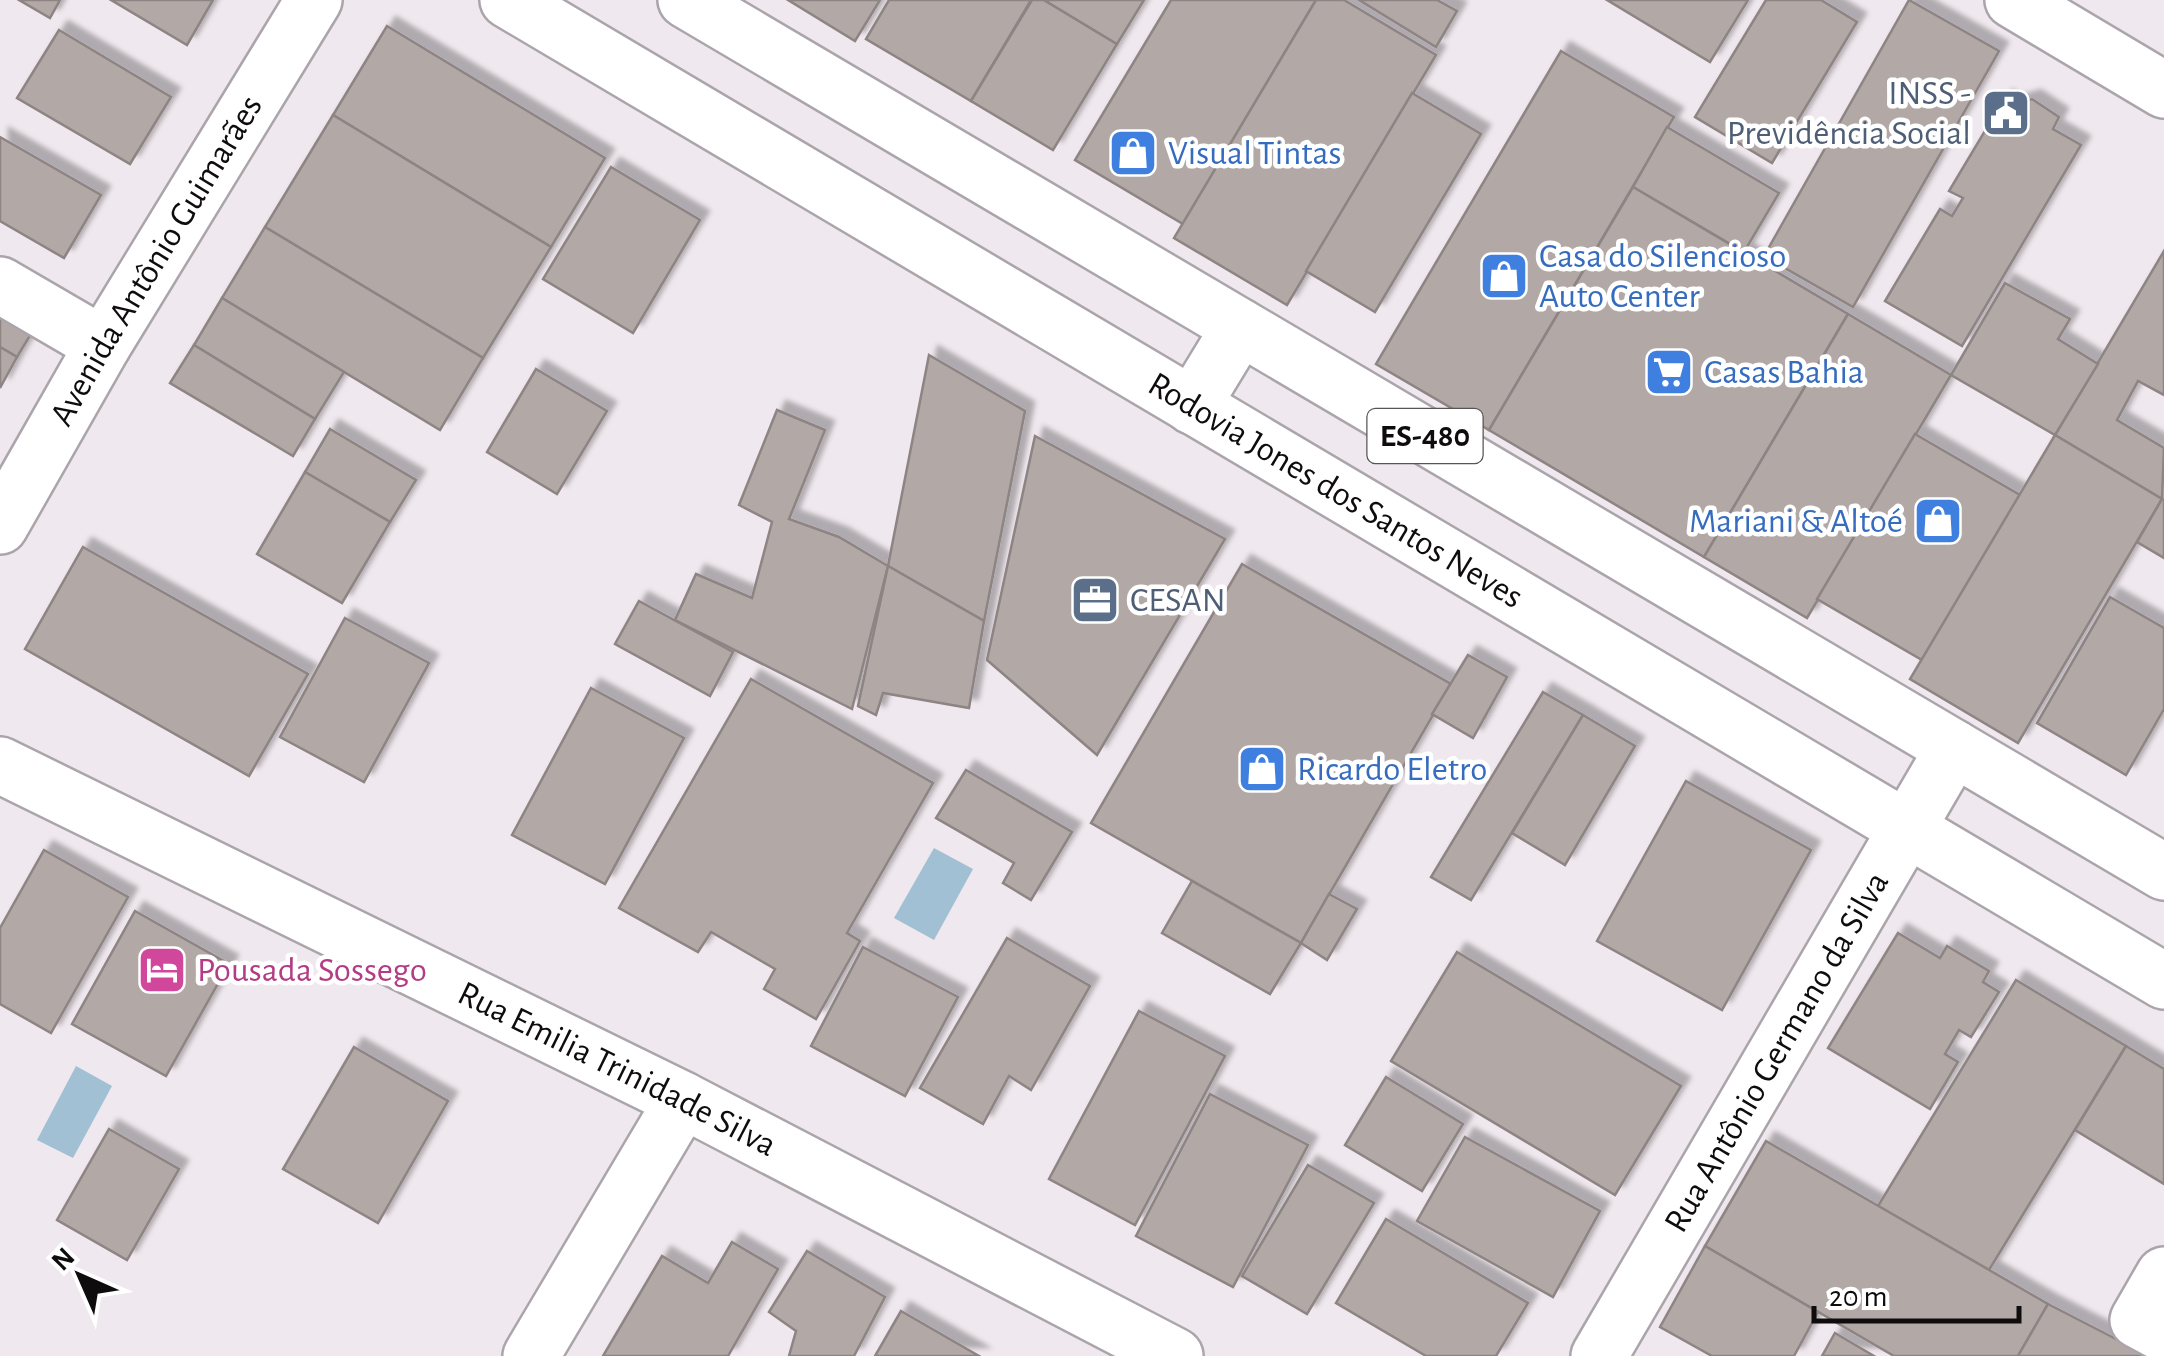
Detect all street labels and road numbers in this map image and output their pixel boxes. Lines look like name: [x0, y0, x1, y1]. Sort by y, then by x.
street label: Avenida Antônio Guimarães: [44, 89, 269, 431]
street label: Rodovia Jones dos Santos Neves: [1142, 366, 1529, 615]
road number: ES-480: [1368, 409, 1482, 463]
street label: Rua Antônio Germano da Silva: [1658, 866, 1895, 1238]
street label: Rua Emilia Trinidade Silva: [453, 975, 782, 1163]

